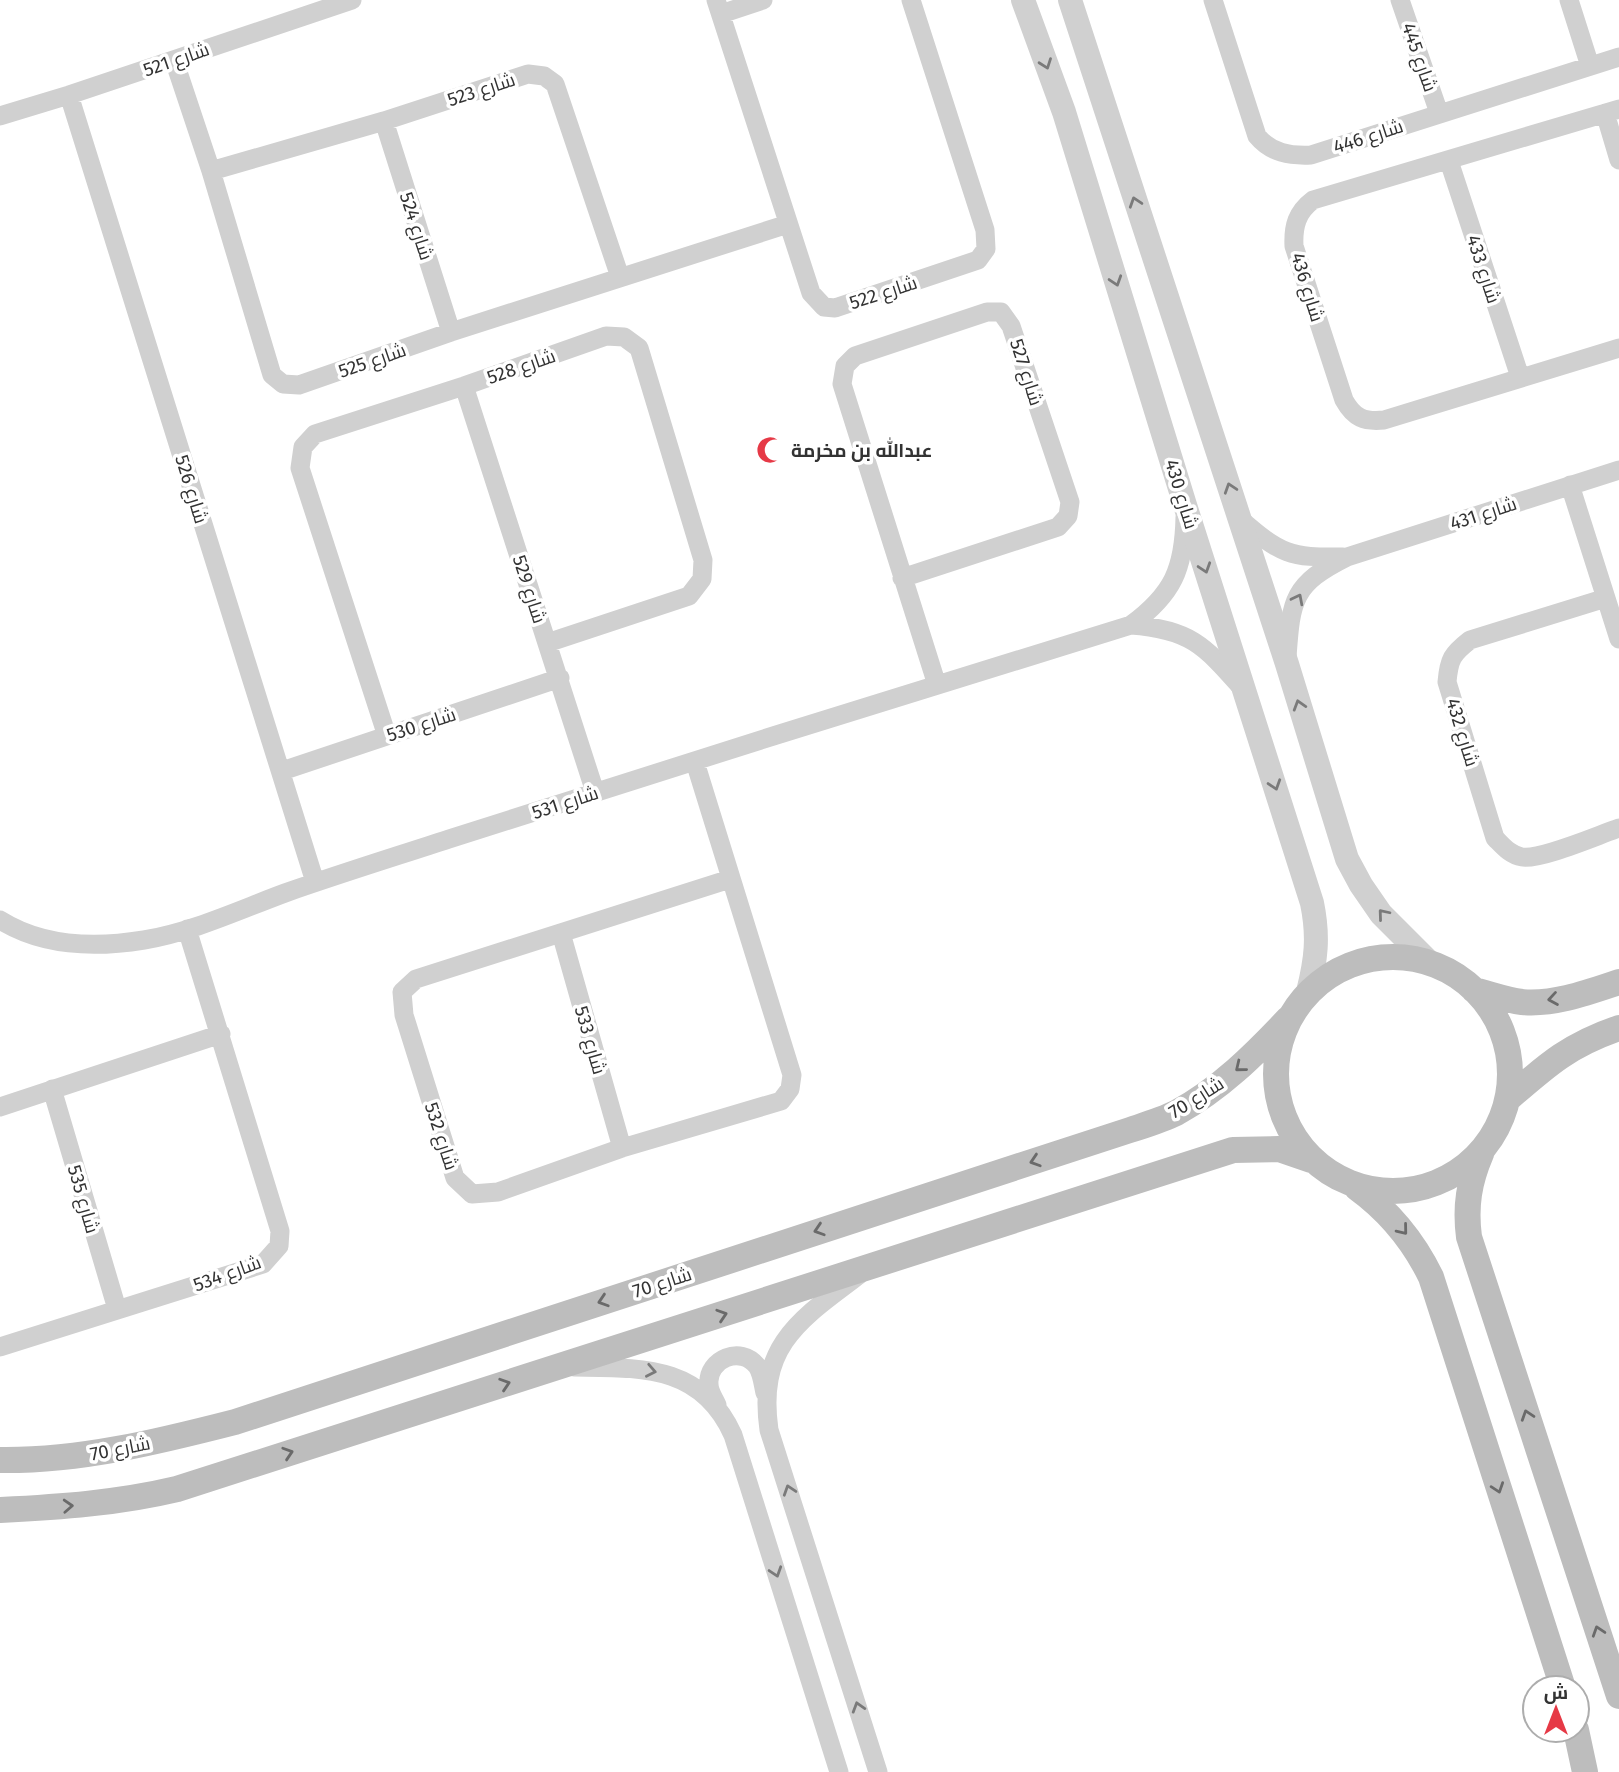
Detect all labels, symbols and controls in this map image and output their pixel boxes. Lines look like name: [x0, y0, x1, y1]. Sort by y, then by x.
street label: شارع 445: [1395, 20, 1442, 95]
street label: شارع 521: [140, 37, 213, 83]
one-way arrow: [1038, 58, 1052, 70]
street label: شارع 523: [444, 68, 519, 113]
street label: شارع 446: [1330, 114, 1407, 160]
street label: شارع 524: [393, 189, 438, 264]
one-way arrow: [1129, 197, 1143, 209]
street label: شارع 433: [1460, 232, 1505, 307]
street label: شارع 436: [1284, 250, 1329, 325]
street label: شارع 522: [846, 271, 921, 316]
one-way arrow: [1107, 275, 1122, 287]
street label: شارع 527: [1003, 336, 1048, 409]
street label: شارع 525: [335, 338, 410, 385]
street label: شارع 528: [484, 344, 559, 391]
mosque icon: عبدالله بن مخرمة: [755, 435, 785, 465]
place label: عبدالله بن مخرمة: [791, 437, 932, 462]
street label: شارع 526: [168, 452, 213, 527]
street label: شارع 430: [1158, 456, 1203, 532]
one-way arrow: [1223, 482, 1238, 494]
street label: شارع 431: [1447, 492, 1520, 537]
street label: شارع 529: [506, 552, 551, 627]
one-way arrow: [1197, 562, 1212, 574]
one-way arrow: [1289, 594, 1303, 606]
street label: شارع 432: [1439, 695, 1484, 770]
one-way arrow: [1293, 699, 1308, 711]
street label: شارع 530: [384, 703, 459, 748]
one-way arrow: [1266, 779, 1281, 791]
street label: شارع 531: [529, 781, 602, 826]
one-way arrow: [1379, 909, 1391, 922]
one-way arrow: [1547, 991, 1559, 1006]
street label: شارع 533: [568, 1003, 611, 1078]
one-way arrow: [1236, 1059, 1249, 1071]
street label: شارع 70: [1164, 1072, 1229, 1125]
street label: شارع 532: [418, 1099, 463, 1174]
one-way arrow: [1030, 1152, 1042, 1167]
street label: شارع 535: [61, 1162, 104, 1237]
one-way arrow: [813, 1222, 825, 1237]
one-way arrow: [1394, 1223, 1407, 1235]
street label: شارع 534: [190, 1251, 265, 1298]
street label: شارع 70: [630, 1262, 695, 1305]
one-way arrow: [597, 1293, 609, 1307]
one-way arrow: [715, 1309, 728, 1323]
one-way arrow: [645, 1362, 657, 1377]
one-way arrow: [498, 1378, 511, 1392]
one-way arrow: [1521, 1409, 1535, 1421]
street label: شارع 70: [88, 1431, 152, 1468]
one-way arrow: [282, 1446, 294, 1461]
one-way arrow: [1490, 1482, 1504, 1494]
one-way arrow: [783, 1484, 797, 1497]
one-way arrow: [63, 1499, 74, 1514]
one-way arrow: [768, 1565, 782, 1577]
one-way arrow: [1592, 1625, 1606, 1638]
north arrow: [1521, 1674, 1591, 1744]
text: ش: [1544, 1681, 1568, 1704]
one-way arrow: [851, 1701, 866, 1713]

